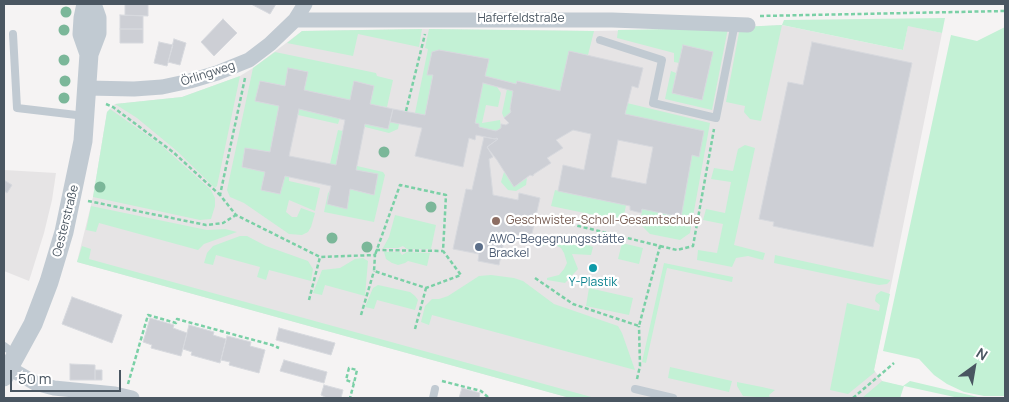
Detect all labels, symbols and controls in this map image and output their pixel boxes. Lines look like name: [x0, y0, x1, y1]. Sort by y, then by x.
street label: Haferfeldstraße: [477, 12, 565, 26]
street label: Örlingweg: [179, 59, 237, 89]
street label: Oesterstraße: [50, 183, 82, 259]
place label: Geschwister-Scholl-Gesamtschule: [506, 214, 700, 228]
marker: Geschwister-Scholl-Gesamtschule: [490, 215, 502, 227]
place label: AWO-Begegnungsstätte Brackel: [489, 233, 625, 261]
marker: AWO-Begegnungsstätte Brackel: [473, 241, 485, 253]
marker: Y-Plastik: [587, 262, 599, 274]
place label: Y-Plastik: [569, 276, 617, 290]
north arrow: [949, 342, 999, 392]
text: N: [973, 343, 992, 365]
scale bar: [12, 360, 124, 392]
text: 50 m: [18, 368, 52, 389]

